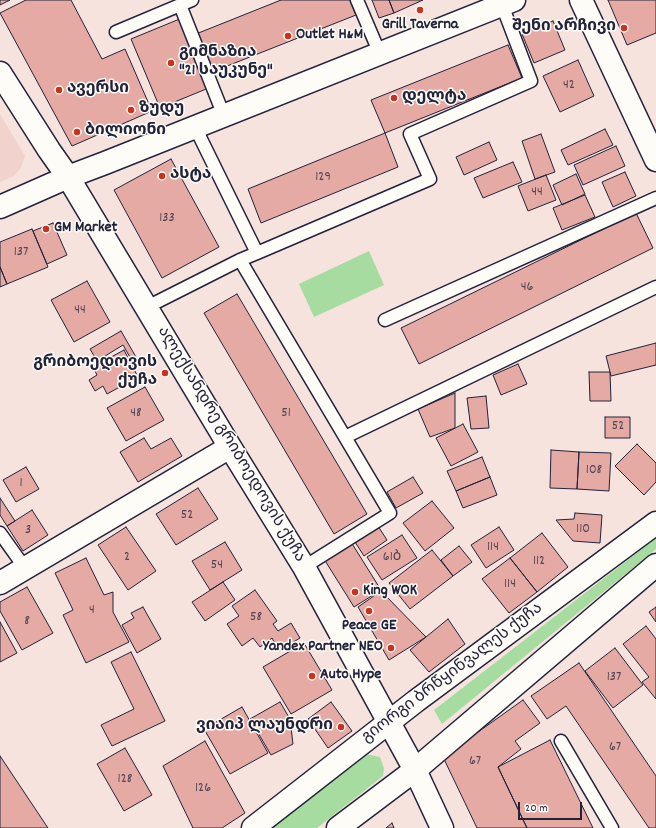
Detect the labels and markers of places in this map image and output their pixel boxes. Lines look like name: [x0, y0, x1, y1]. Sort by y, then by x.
marker: Grill Taverna: [415, 5, 425, 15]
place label: Grill Taverna: [382, 16, 458, 36]
place label: შენი არჩივი: [512, 18, 616, 38]
marker: შენი არჩივი: [619, 23, 629, 33]
place label: Outlet H&M: [296, 26, 363, 46]
marker: Outlet H&M: [283, 31, 293, 41]
place label: გიმნაზია "21 საუკუნე": [179, 44, 273, 82]
marker: გიმნაზია "21 საუკუნე": [166, 58, 176, 68]
place label: ავერსი: [67, 80, 129, 100]
marker: ავერსი: [54, 85, 64, 95]
place label: დელტა: [402, 88, 466, 108]
marker: დელტა: [389, 93, 399, 103]
place label: ზუდუ: [139, 100, 184, 120]
marker: ზუდუ: [126, 105, 136, 115]
place label: ბილიონი: [85, 122, 166, 142]
marker: ბილიონი: [72, 127, 82, 137]
place label: ასტა: [170, 166, 211, 186]
marker: ასტა: [157, 171, 167, 181]
place label: GM Market: [54, 219, 117, 239]
marker: GM Market: [41, 224, 51, 234]
place label: გრიბოედოვის ქუჩა: [33, 354, 157, 392]
marker: გრიბოედოვის ქუჩა: [160, 368, 170, 378]
place label: King WOK: [363, 582, 417, 602]
marker: King WOK: [350, 587, 360, 597]
marker: Peace GE: [364, 606, 374, 616]
place label: Peace GE: [342, 617, 396, 637]
place label: Yandex Partner NEO: [263, 638, 383, 658]
marker: Yandex Partner NEO: [386, 643, 396, 653]
place label: Auto Hype: [320, 666, 381, 686]
marker: Auto Hype: [307, 671, 317, 681]
place label: ვიაიპ ლაუნდრი: [196, 717, 333, 737]
marker: ვიაიპ ლაუნდრი: [336, 722, 346, 732]

